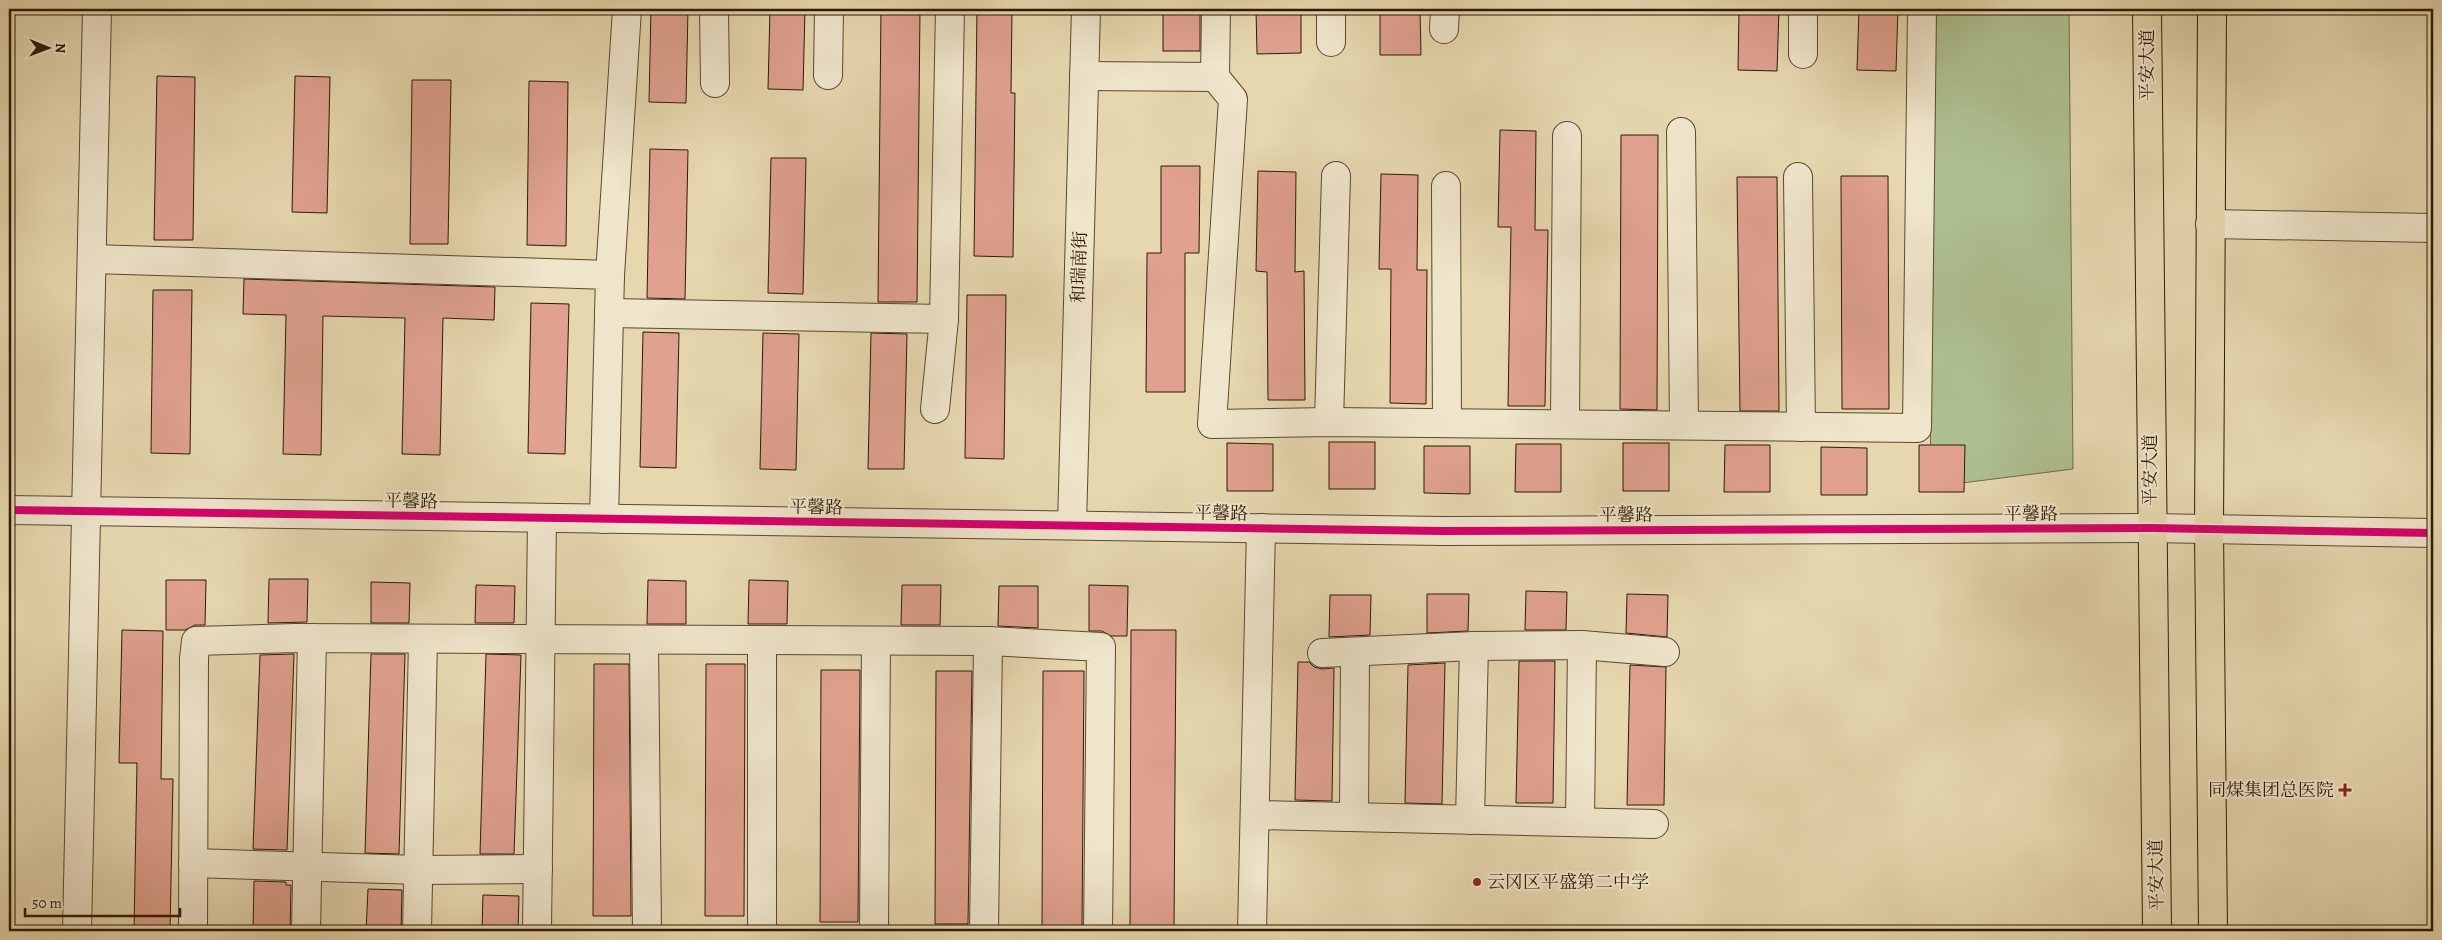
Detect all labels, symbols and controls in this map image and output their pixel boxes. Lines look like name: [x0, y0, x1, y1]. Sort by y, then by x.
north arrow: [22, 22, 72, 72]
street label: 平安大道: [2135, 29, 2159, 101]
text: N: [51, 43, 70, 53]
street label: 和瑞南街: [1066, 231, 1092, 303]
street label: 平安大道: [2138, 434, 2162, 506]
street label: 平馨路: [384, 489, 438, 513]
street label: 平馨路: [789, 495, 843, 519]
street label: 平馨路: [1194, 501, 1248, 525]
street label: 平馨路: [2004, 502, 2058, 526]
street label: 平馨路: [1599, 503, 1653, 527]
place label: 同煤集团总医院: [2208, 778, 2334, 802]
marker: 同煤集团总医院: [2338, 783, 2352, 797]
street label: 平安大道: [2143, 839, 2169, 911]
place label: 云冈区平盛第二中学: [1487, 870, 1649, 894]
marker: 云冈区平盛第二中学: [1471, 876, 1483, 888]
scale bar: [25, 885, 180, 917]
text: 50 m: [32, 893, 62, 913]

